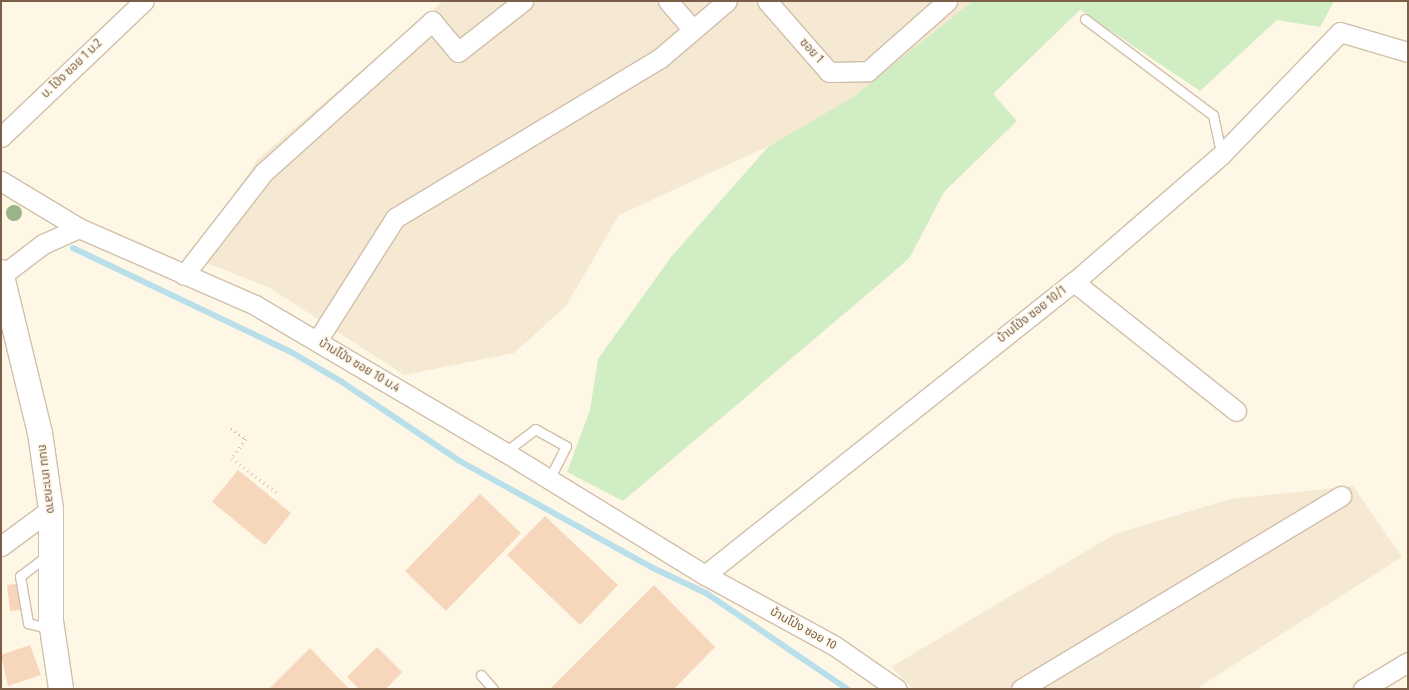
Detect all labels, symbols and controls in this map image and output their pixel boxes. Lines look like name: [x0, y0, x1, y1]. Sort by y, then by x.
street label: บ. โป่ง ซอย 1 ม.2: [39, 36, 105, 102]
street label: ซอย 1: [796, 36, 826, 66]
street label: บ้านโป่ง ซอย 10/1: [995, 284, 1069, 346]
street label: บ้านโป่ง ซอย 10 ม.4: [316, 336, 402, 396]
street label: ถนน เกาะกลาง: [35, 443, 57, 515]
street label: บ้านโป่ง ซอย 10: [767, 605, 839, 653]

